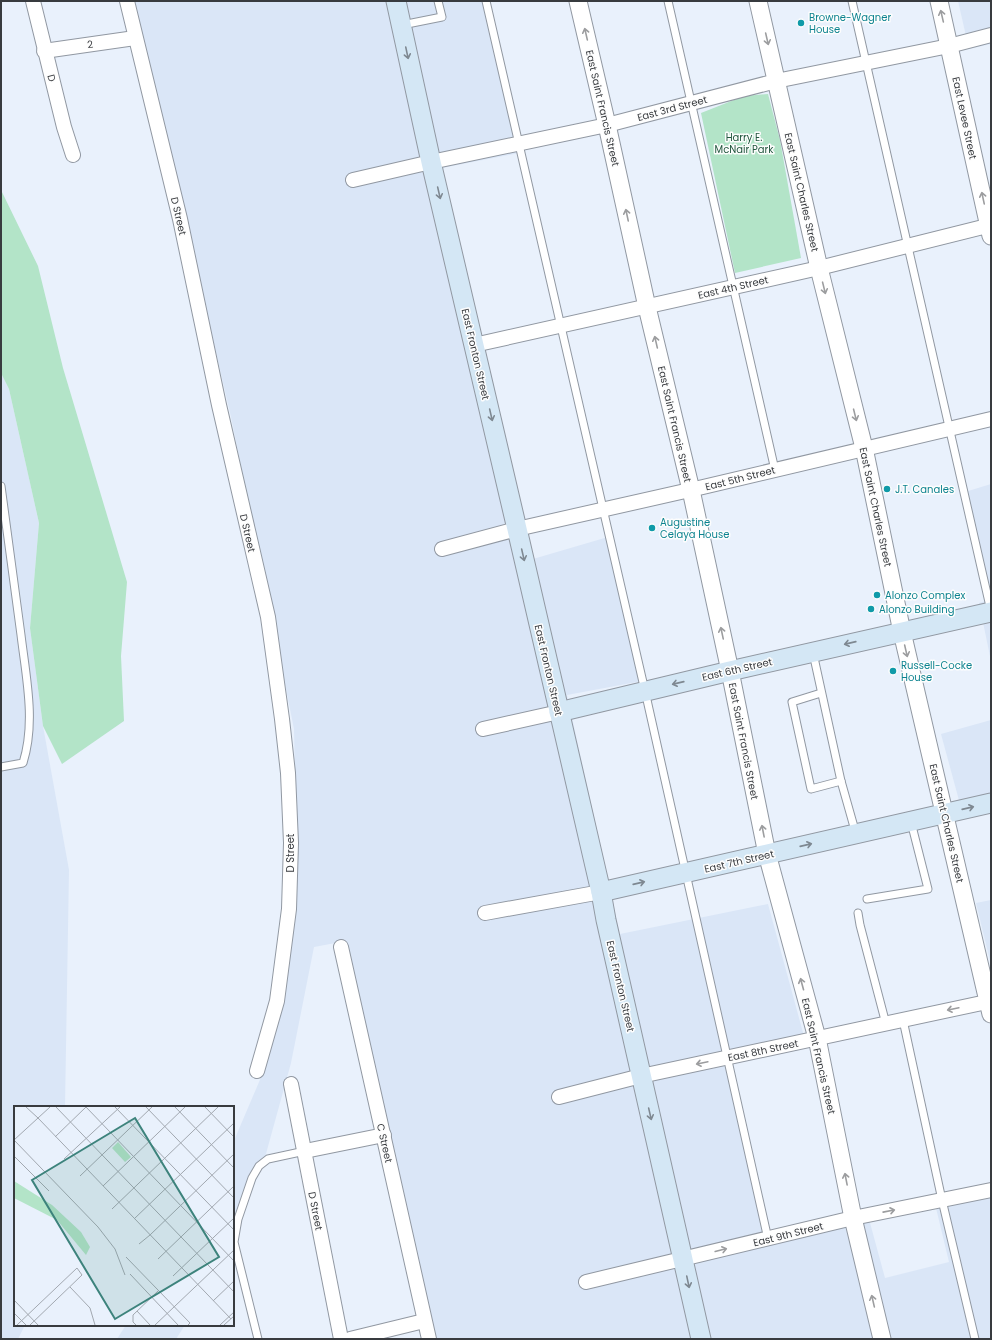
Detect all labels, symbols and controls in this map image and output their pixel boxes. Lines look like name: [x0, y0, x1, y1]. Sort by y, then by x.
place label: Browne-Wagner House: [809, 10, 891, 37]
one-way arrow: [938, 10, 946, 23]
marker: Browne-Wagner House: [796, 18, 806, 28]
one-way arrow: [581, 28, 589, 41]
one-way arrow: [763, 32, 771, 45]
street label: 2: [86, 37, 94, 52]
one-way arrow: [404, 46, 412, 59]
street label: East Saint Francis Street: [582, 49, 623, 168]
street label: D: [43, 73, 60, 83]
street label: East Levee Street: [948, 76, 981, 161]
street label: East 3rd Street: [636, 92, 709, 125]
park label: Harry E. McNair Park: [715, 130, 774, 157]
street label: East Saint Charles Street: [781, 131, 823, 253]
one-way arrow: [435, 186, 443, 199]
one-way arrow: [978, 192, 986, 205]
street label: D Street: [167, 195, 190, 237]
one-way arrow: [623, 209, 631, 222]
street label: East 4th Street: [696, 272, 770, 303]
one-way arrow: [821, 282, 828, 295]
street label: East Fronton Street: [458, 307, 493, 402]
one-way arrow: [651, 336, 659, 349]
street label: East Saint Francis Street: [654, 365, 695, 484]
one-way arrow: [487, 408, 495, 421]
one-way arrow: [852, 408, 860, 421]
street label: East Saint Charles Street: [856, 446, 896, 569]
street label: East 5th Street: [704, 462, 777, 494]
place label: J.T. Canales: [895, 482, 954, 497]
marker: J.T. Canales: [882, 484, 892, 494]
street label: D Street: [236, 512, 259, 554]
place label: Augustine Celaya House: [660, 515, 729, 542]
marker: Augustine Celaya House: [647, 523, 657, 533]
one-way arrow: [520, 549, 528, 562]
place label: Alonzo Complex: [885, 588, 965, 603]
marker: Alonzo Complex: [872, 590, 882, 600]
place label: Alonzo Building: [879, 602, 954, 617]
marker: Alonzo Building: [866, 604, 876, 614]
street label: East Fronton Street: [531, 623, 566, 718]
one-way arrow: [717, 626, 725, 639]
one-way arrow: [844, 640, 857, 648]
one-way arrow: [903, 644, 911, 657]
street label: East 6th Street: [700, 654, 774, 685]
place label: Russell-Cocke House: [901, 658, 972, 685]
marker: Russell-Cocke House: [888, 666, 898, 676]
one-way arrow: [672, 680, 685, 687]
street label: East Saint Francis Street: [725, 681, 762, 801]
street label: East Saint Charles Street: [926, 762, 968, 884]
one-way arrow: [961, 804, 974, 812]
one-way arrow: [758, 825, 766, 838]
street label: D Street: [283, 833, 298, 873]
one-way arrow: [799, 841, 812, 849]
street label: East 7th Street: [703, 846, 776, 877]
one-way arrow: [632, 879, 645, 887]
street label: East Fronton Street: [603, 939, 638, 1034]
one-way arrow: [798, 978, 806, 991]
street label: East Saint Francis Street: [798, 997, 839, 1116]
one-way arrow: [947, 1006, 960, 1014]
street label: East 8th Street: [726, 1036, 800, 1065]
one-way arrow: [696, 1059, 709, 1067]
inset map: [14, 1106, 234, 1326]
one-way arrow: [646, 1107, 654, 1120]
street label: C Street: [373, 1122, 396, 1164]
one-way arrow: [841, 1173, 849, 1186]
street label: D Street: [304, 1191, 327, 1232]
one-way arrow: [882, 1206, 895, 1214]
street label: East 9th Street: [752, 1218, 825, 1250]
one-way arrow: [714, 1245, 727, 1253]
one-way arrow: [685, 1275, 693, 1288]
one-way arrow: [868, 1295, 876, 1308]

